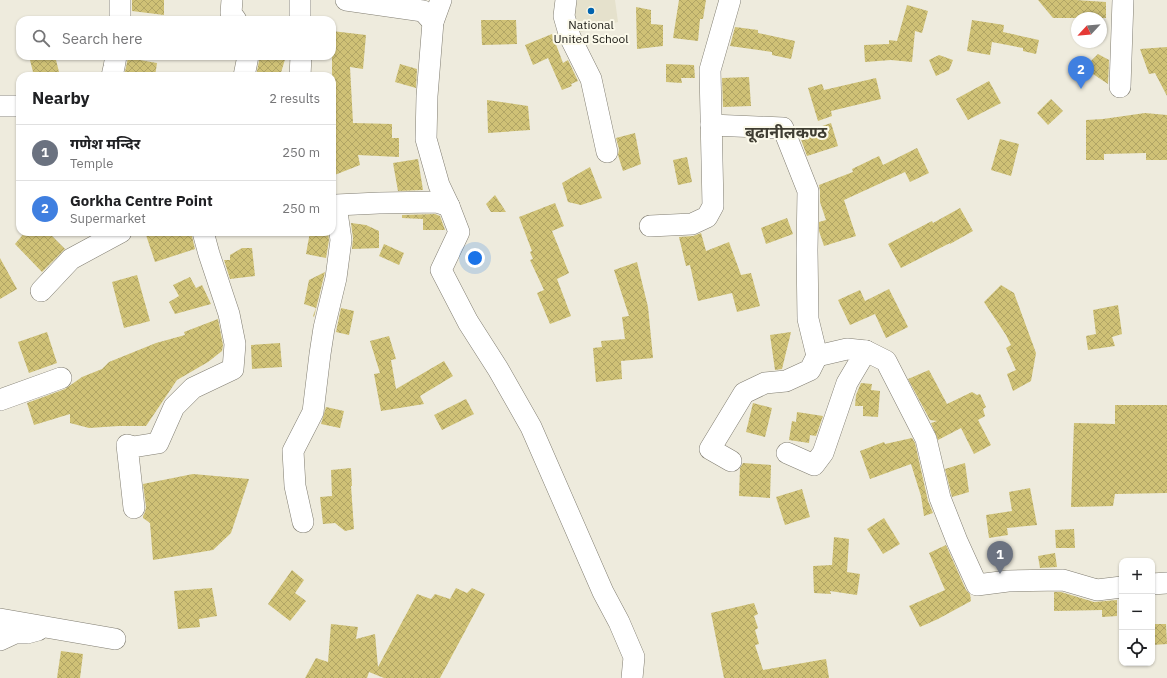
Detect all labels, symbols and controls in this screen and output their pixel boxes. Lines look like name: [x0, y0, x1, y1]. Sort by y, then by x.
marker: National United School: [586, 6, 596, 16]
north arrow: [1071, 12, 1107, 48]
search box: [16, 16, 336, 60]
place label: National United School: [553, 17, 629, 46]
icon: search: [30, 27, 52, 49]
text: Search here: [62, 29, 142, 48]
pin: 2: [1068, 56, 1094, 89]
text: Nearby: [32, 87, 90, 109]
text: 2 results: [269, 90, 320, 107]
district label: बूढानीलकण्ठ: [745, 122, 828, 143]
text: गणेश मन्दिर: [70, 134, 140, 153]
text: 1: [41, 144, 49, 161]
text: 250 m: [282, 144, 320, 161]
text: Temple: [70, 155, 113, 172]
text: Gorkha Centre Point: [70, 191, 213, 210]
text: 2: [41, 200, 49, 217]
text: 250 m: [282, 200, 320, 217]
text: Supermarket: [70, 210, 146, 227]
your location: [465, 248, 485, 268]
pin: 1: [987, 541, 1013, 574]
map controls: [1119, 558, 1155, 666]
button: +: [1119, 558, 1155, 594]
button: −: [1119, 594, 1155, 630]
button: locate: [1119, 630, 1155, 666]

